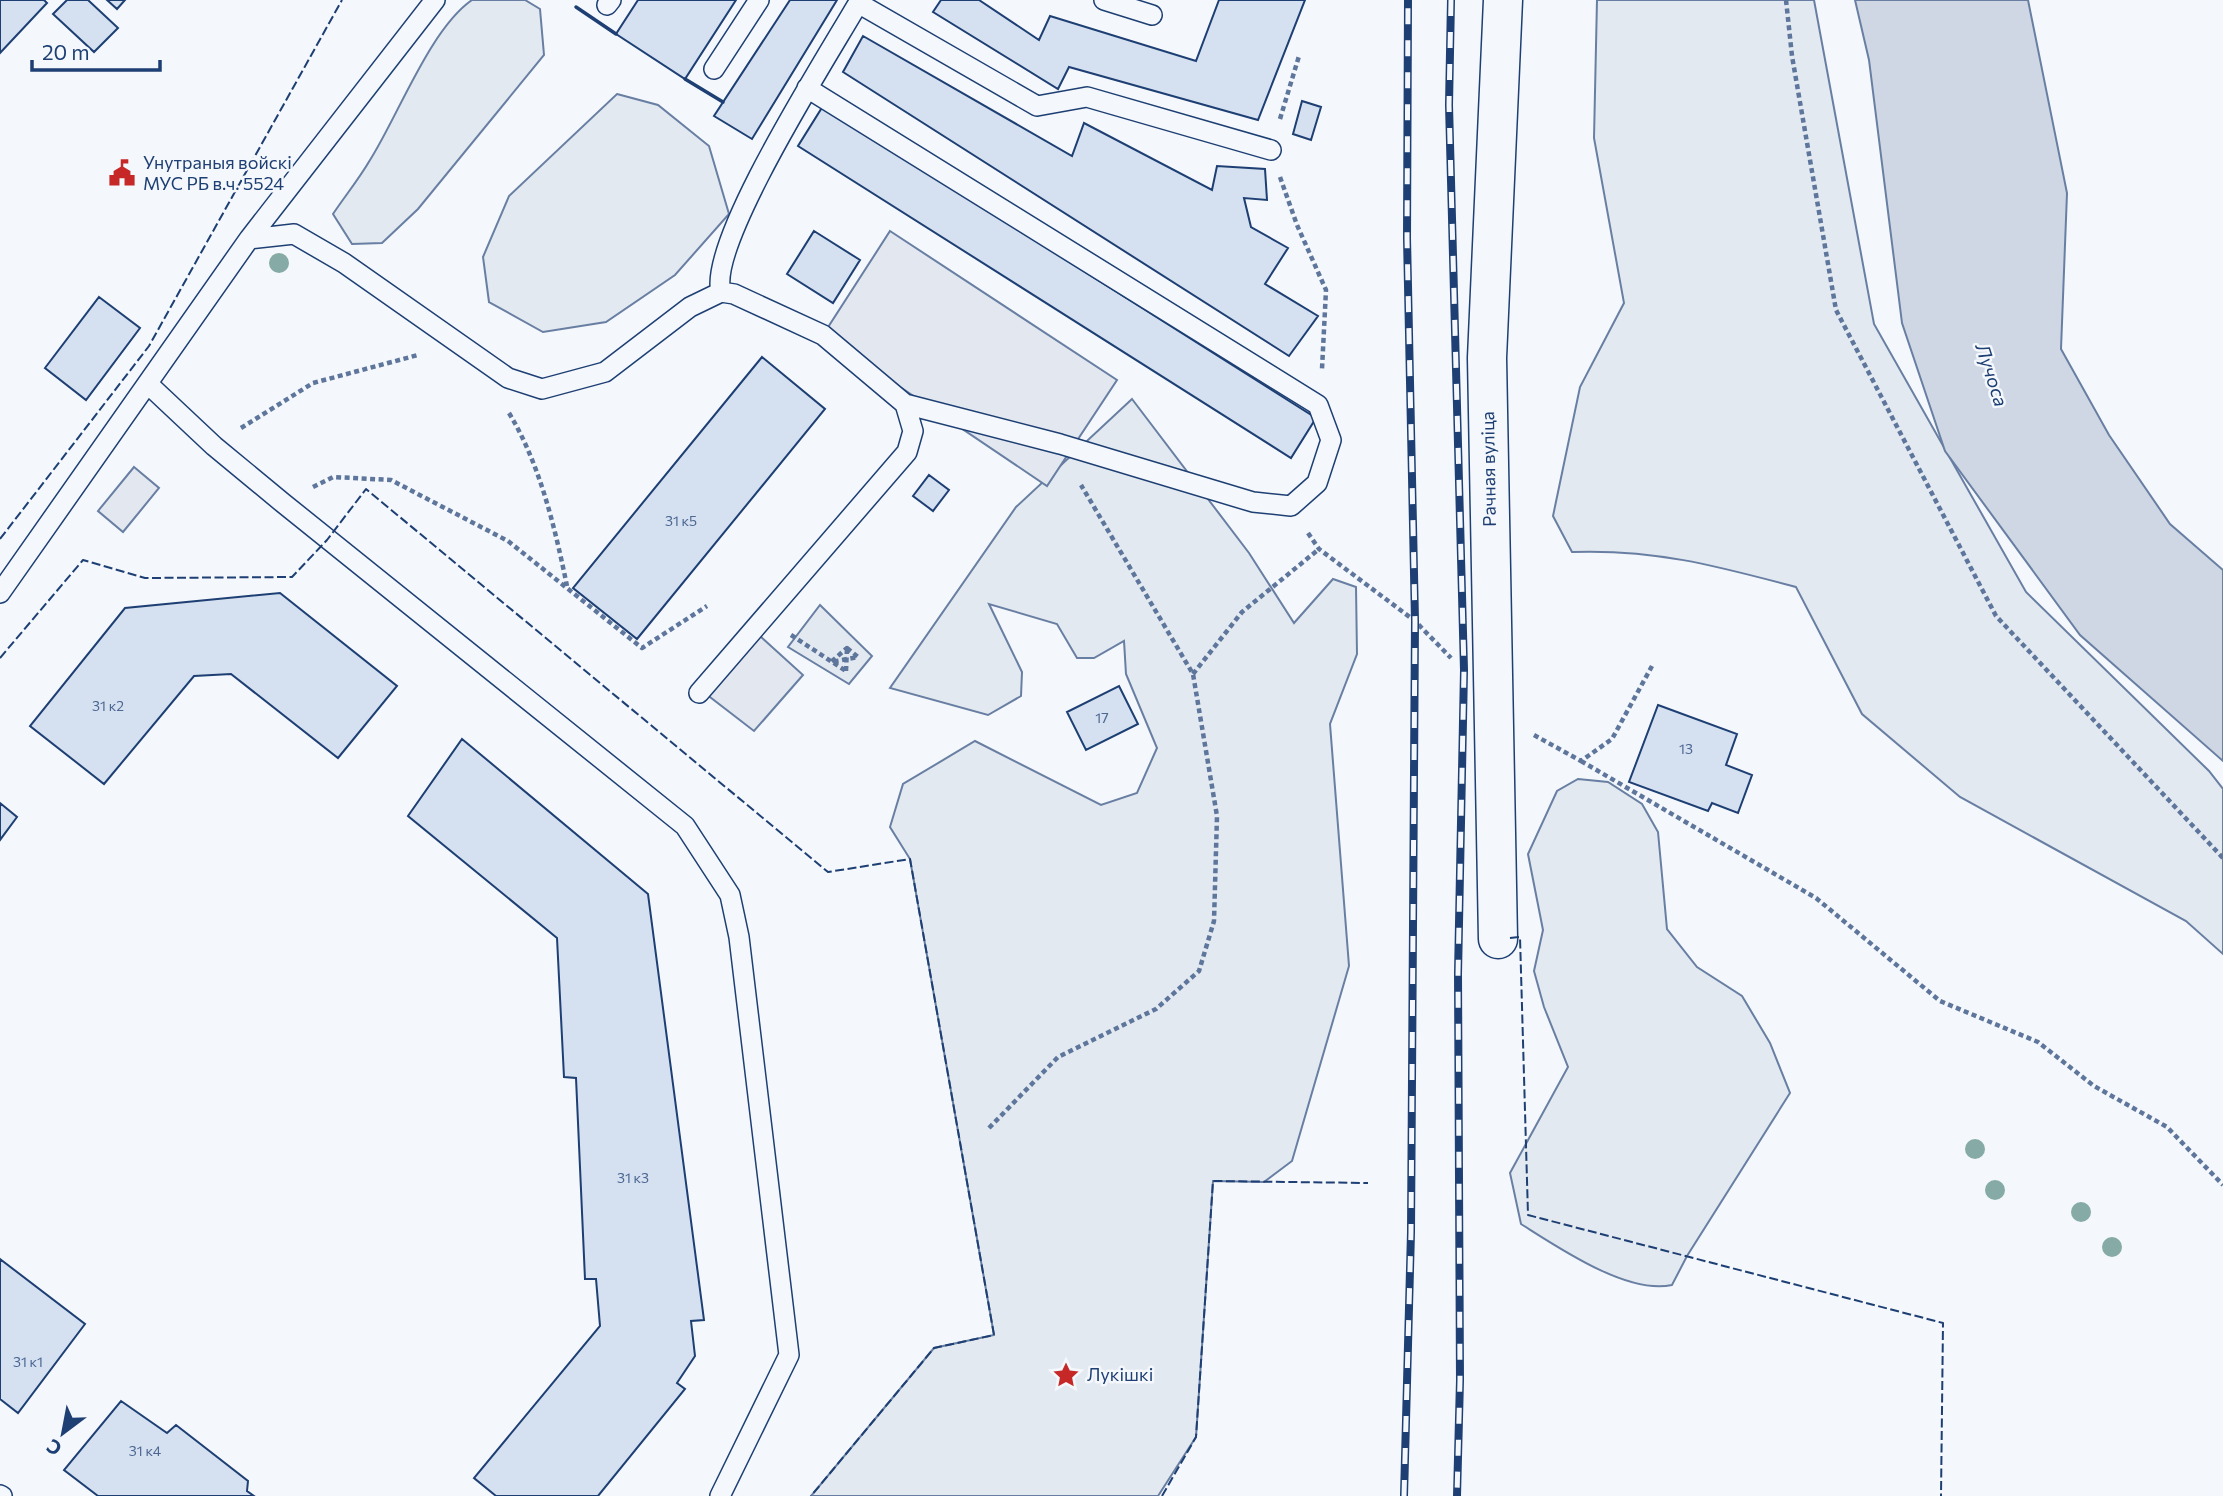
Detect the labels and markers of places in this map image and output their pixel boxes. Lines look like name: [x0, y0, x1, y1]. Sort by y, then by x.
place label: Унутраныя войскі МУС РБ в.ч. 5524: [143, 151, 292, 194]
public building icon: Унутраныя войскі МУС РБ в.ч. 5524: [107, 158, 137, 188]
place icon: Лукішкі: [1051, 1360, 1081, 1390]
place label: Лукішкі: [1087, 1363, 1153, 1385]

